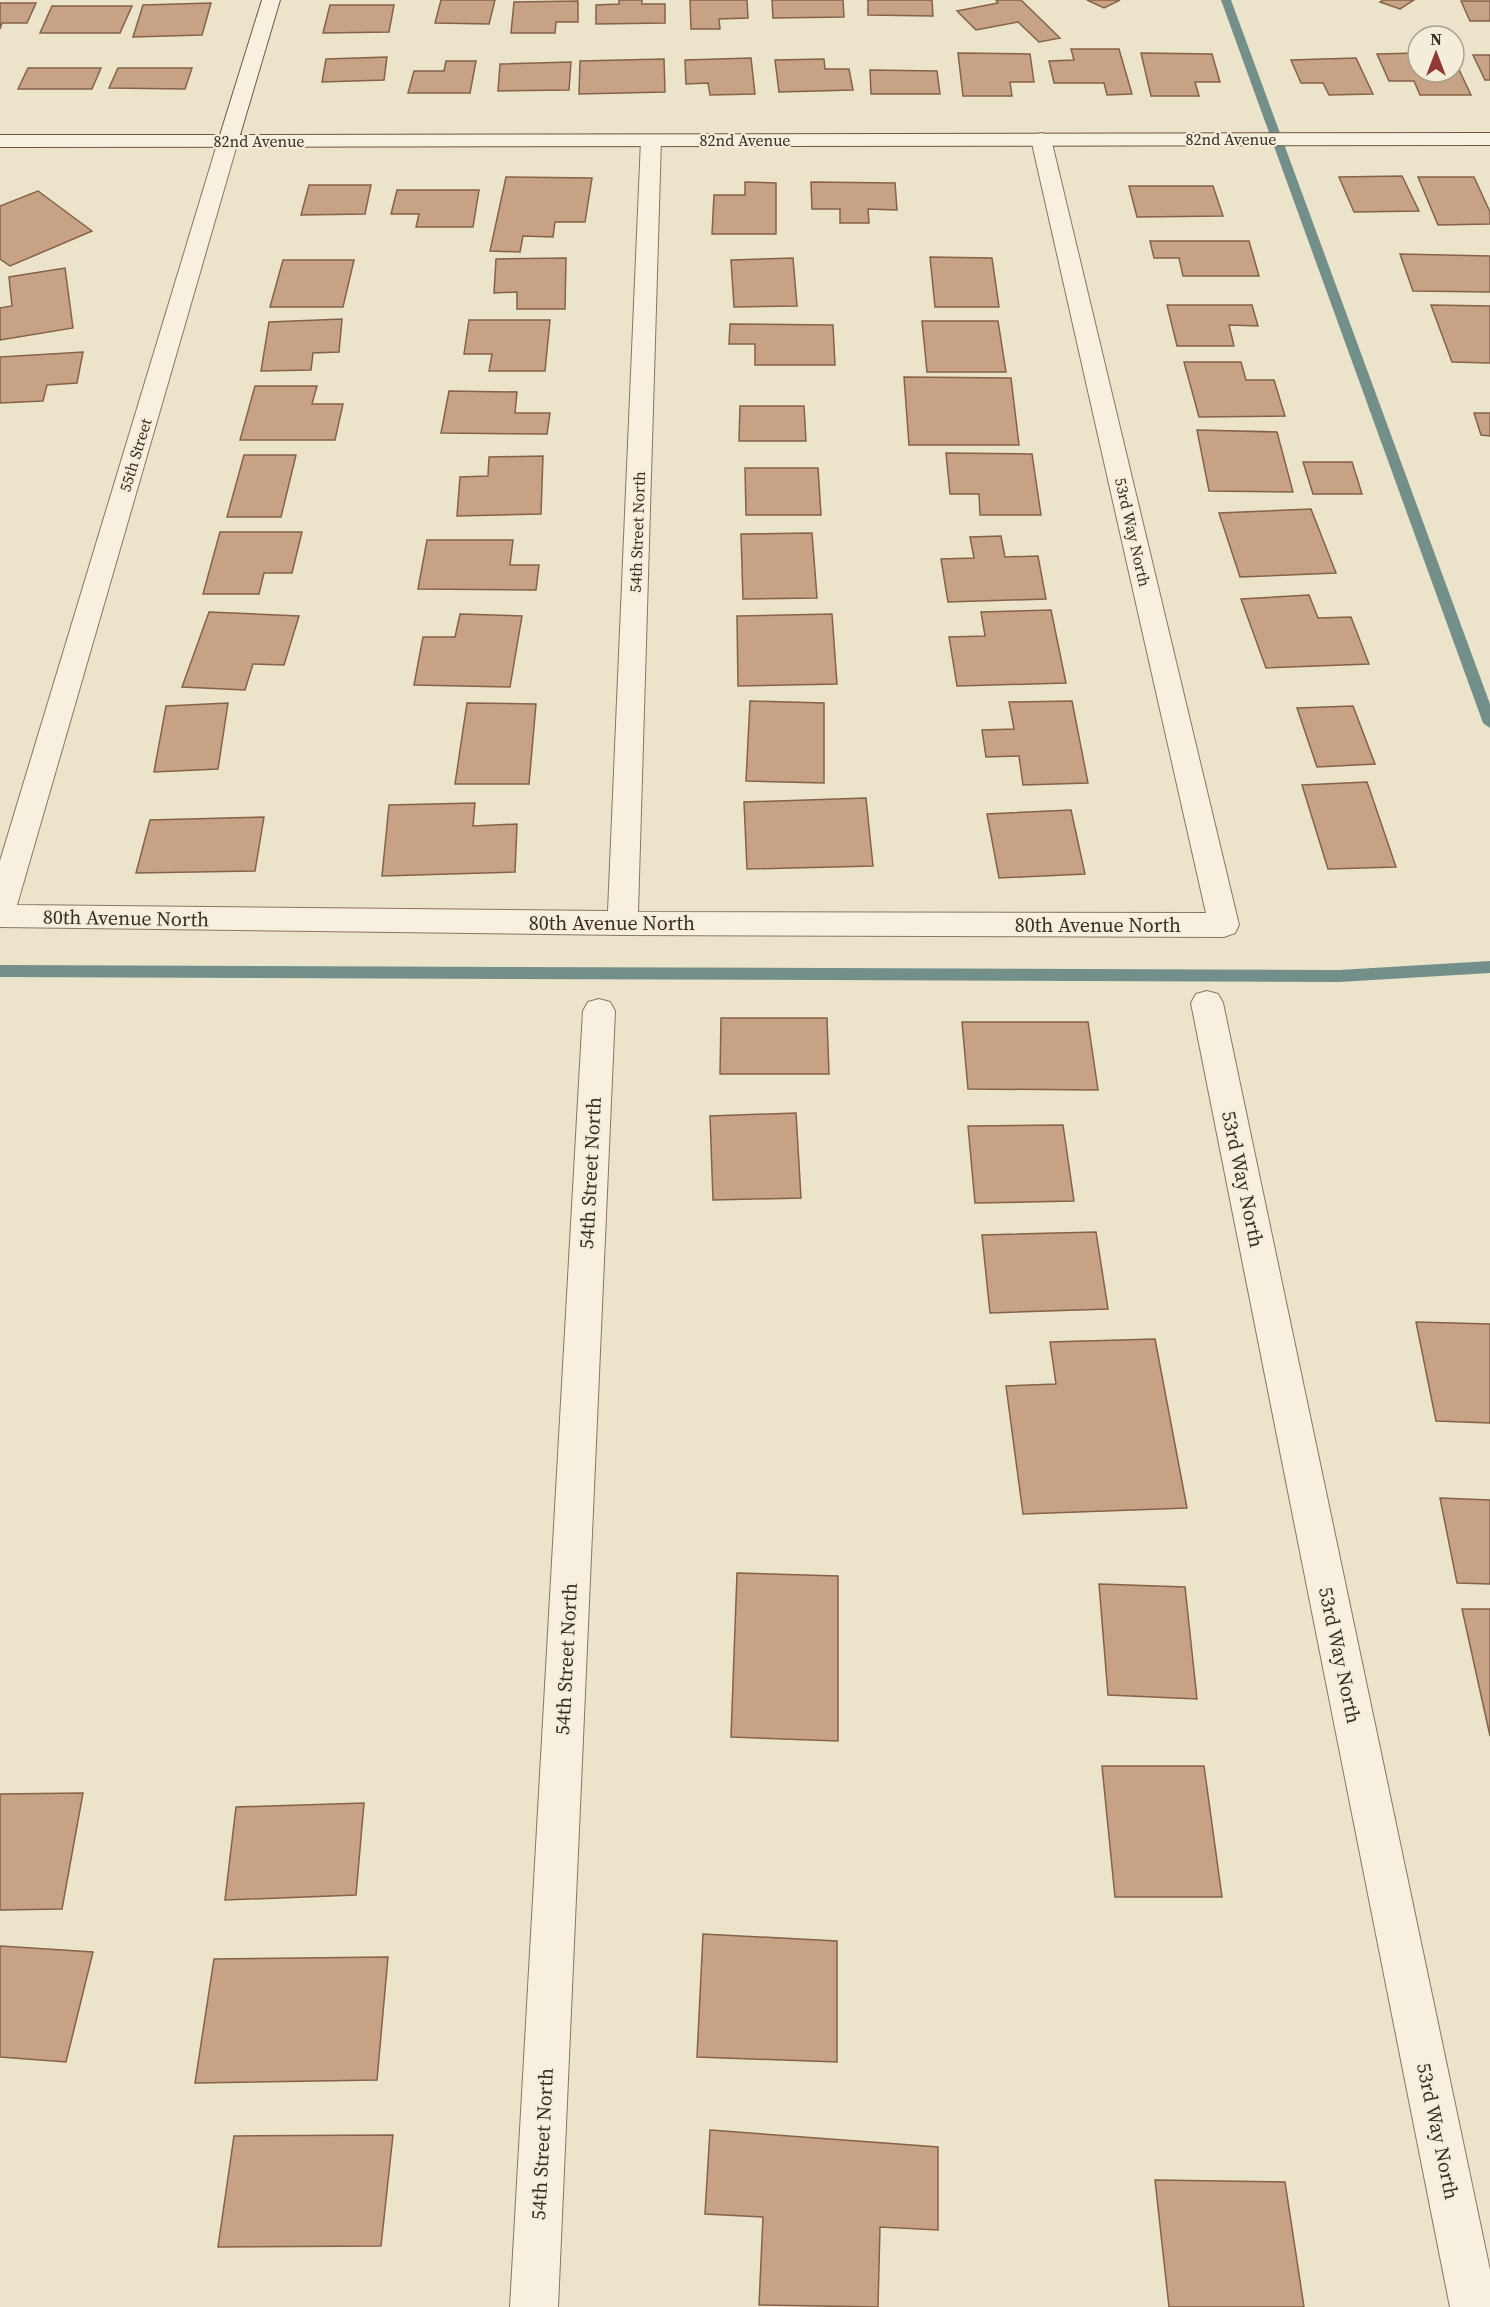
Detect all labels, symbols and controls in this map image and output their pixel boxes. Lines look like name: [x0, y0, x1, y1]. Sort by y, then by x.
north arrow: [1406, 24, 1466, 84]
text: N: [1430, 28, 1442, 50]
street label: 82nd Avenue: [1185, 128, 1277, 150]
street label: 82nd Avenue: [699, 129, 791, 151]
street label: 82nd Avenue: [213, 130, 305, 152]
street label: 55th Street: [113, 415, 157, 495]
street label: 54th Street North: [624, 470, 650, 593]
street label: 53rd Way North: [1110, 475, 1156, 589]
street label: 80th Avenue North: [43, 903, 209, 933]
street label: 80th Avenue North: [529, 909, 695, 937]
street label: 80th Avenue North: [1015, 911, 1181, 939]
street label: 54th Street North: [572, 1096, 608, 1250]
street label: 53rd Way North: [1215, 1108, 1271, 1250]
street label: 54th Street North: [548, 1582, 584, 1736]
street label: 53rd Way North: [1312, 1584, 1368, 1726]
street label: 53rd Way North: [1410, 2060, 1466, 2202]
street label: 54th Street North: [524, 2067, 560, 2221]

